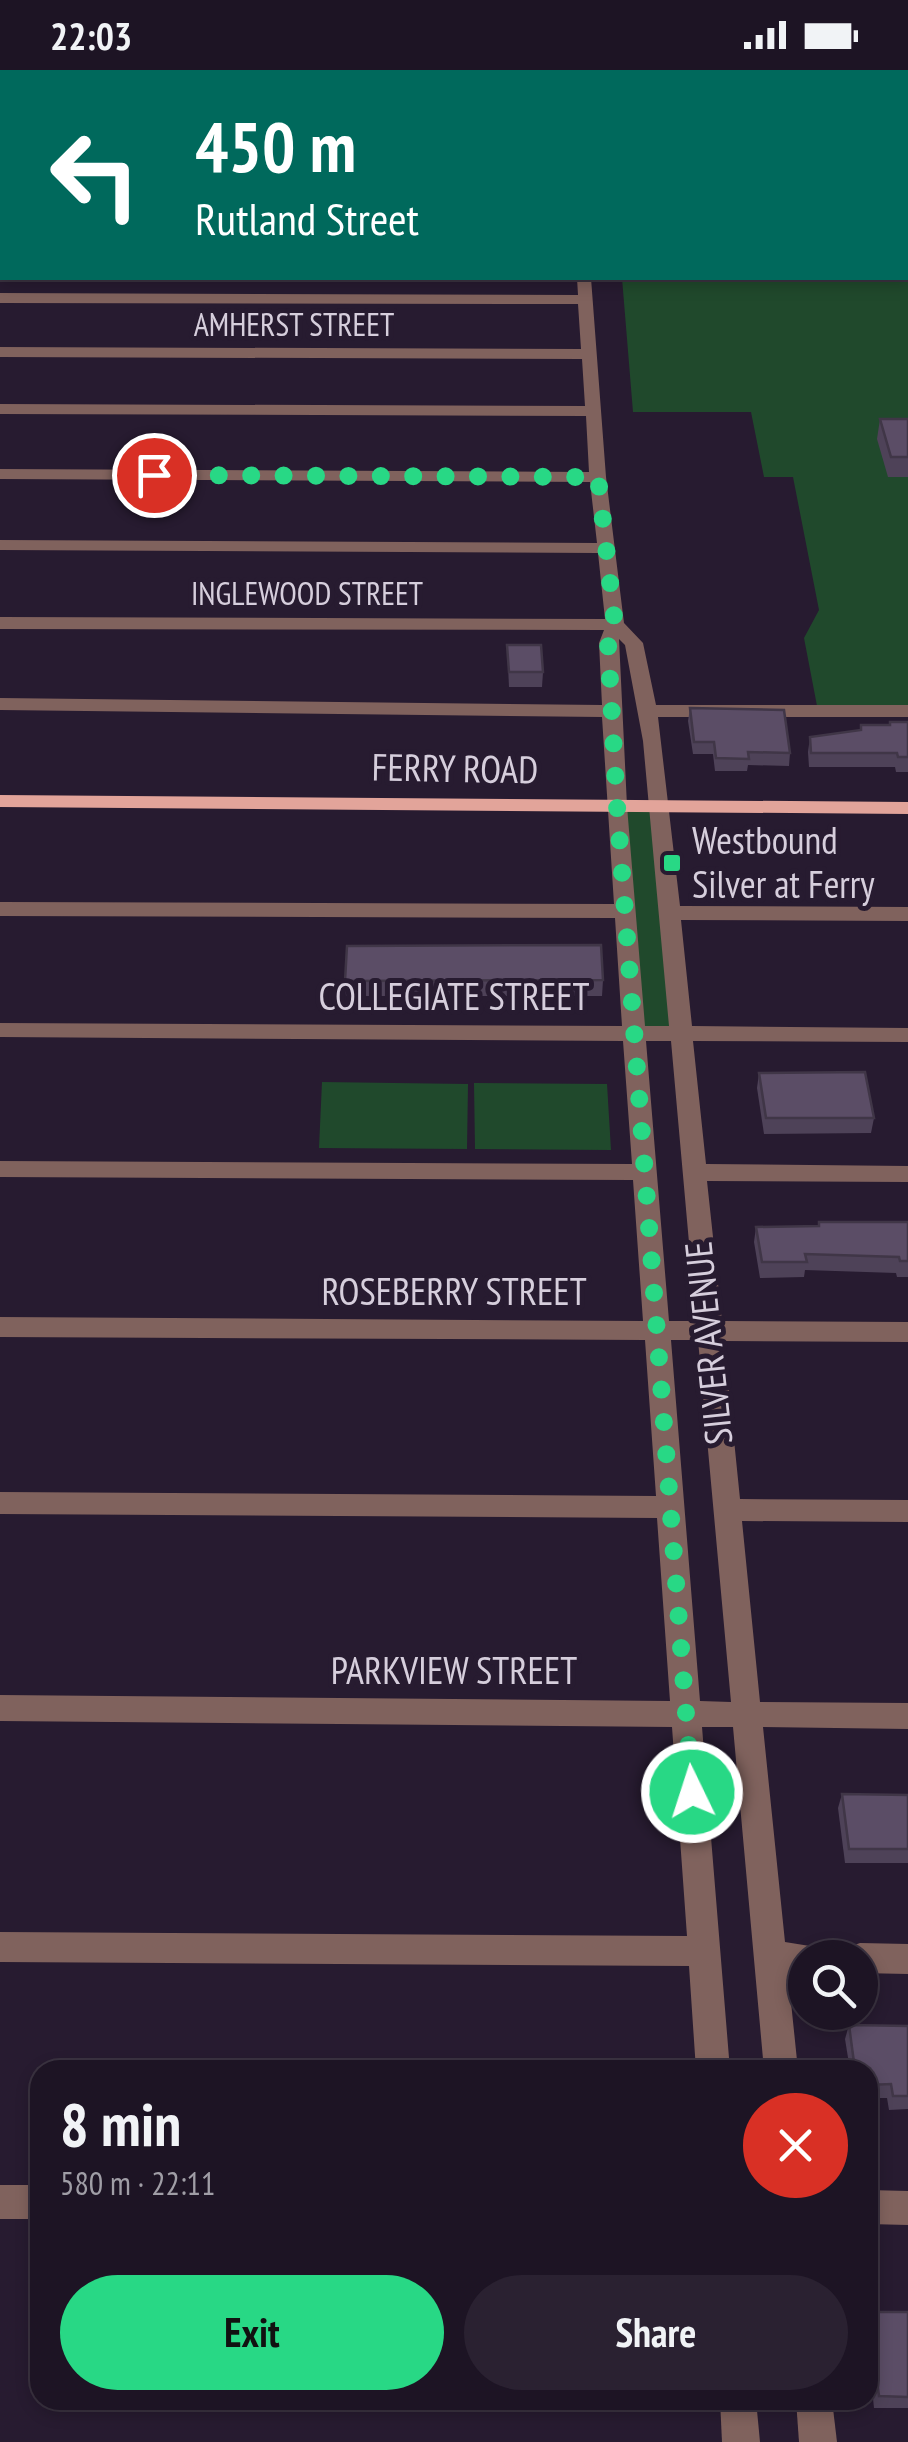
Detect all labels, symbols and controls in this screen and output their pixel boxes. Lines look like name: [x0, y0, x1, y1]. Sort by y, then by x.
text: 22:03: [50, 11, 132, 60]
text: 450 m: [195, 101, 356, 191]
icon: left: [30, 110, 160, 240]
text: Rutland Street: [195, 189, 419, 247]
street label: AMHERST STREET: [194, 303, 394, 345]
pin: [112, 433, 197, 518]
icon: arrive: [127, 448, 182, 503]
street label: INGLEWOOD STREET: [191, 572, 423, 614]
street label: FERRY ROAD: [371, 742, 539, 793]
place label: Westbound Silver at Ferry: [692, 815, 875, 908]
marker: Westbound Silver at Ferry: [661, 852, 683, 874]
street label: COLLEGIATE STREET: [318, 971, 590, 1020]
street label: SILVER AVENUE: [672, 1239, 743, 1447]
street label: ROSEBERRY STREET: [321, 1266, 587, 1315]
street label: PARKVIEW STREET: [331, 1645, 577, 1694]
position arrow: [640, 1740, 744, 1844]
map controls: [788, 1940, 878, 2030]
button: search: [788, 1940, 878, 2030]
text: 8 min: [60, 2085, 181, 2163]
button: close: [743, 2093, 848, 2198]
text: 580 m · 22:11: [60, 2162, 215, 2204]
button: Exit: [60, 2275, 444, 2390]
button: Share: [464, 2275, 848, 2390]

